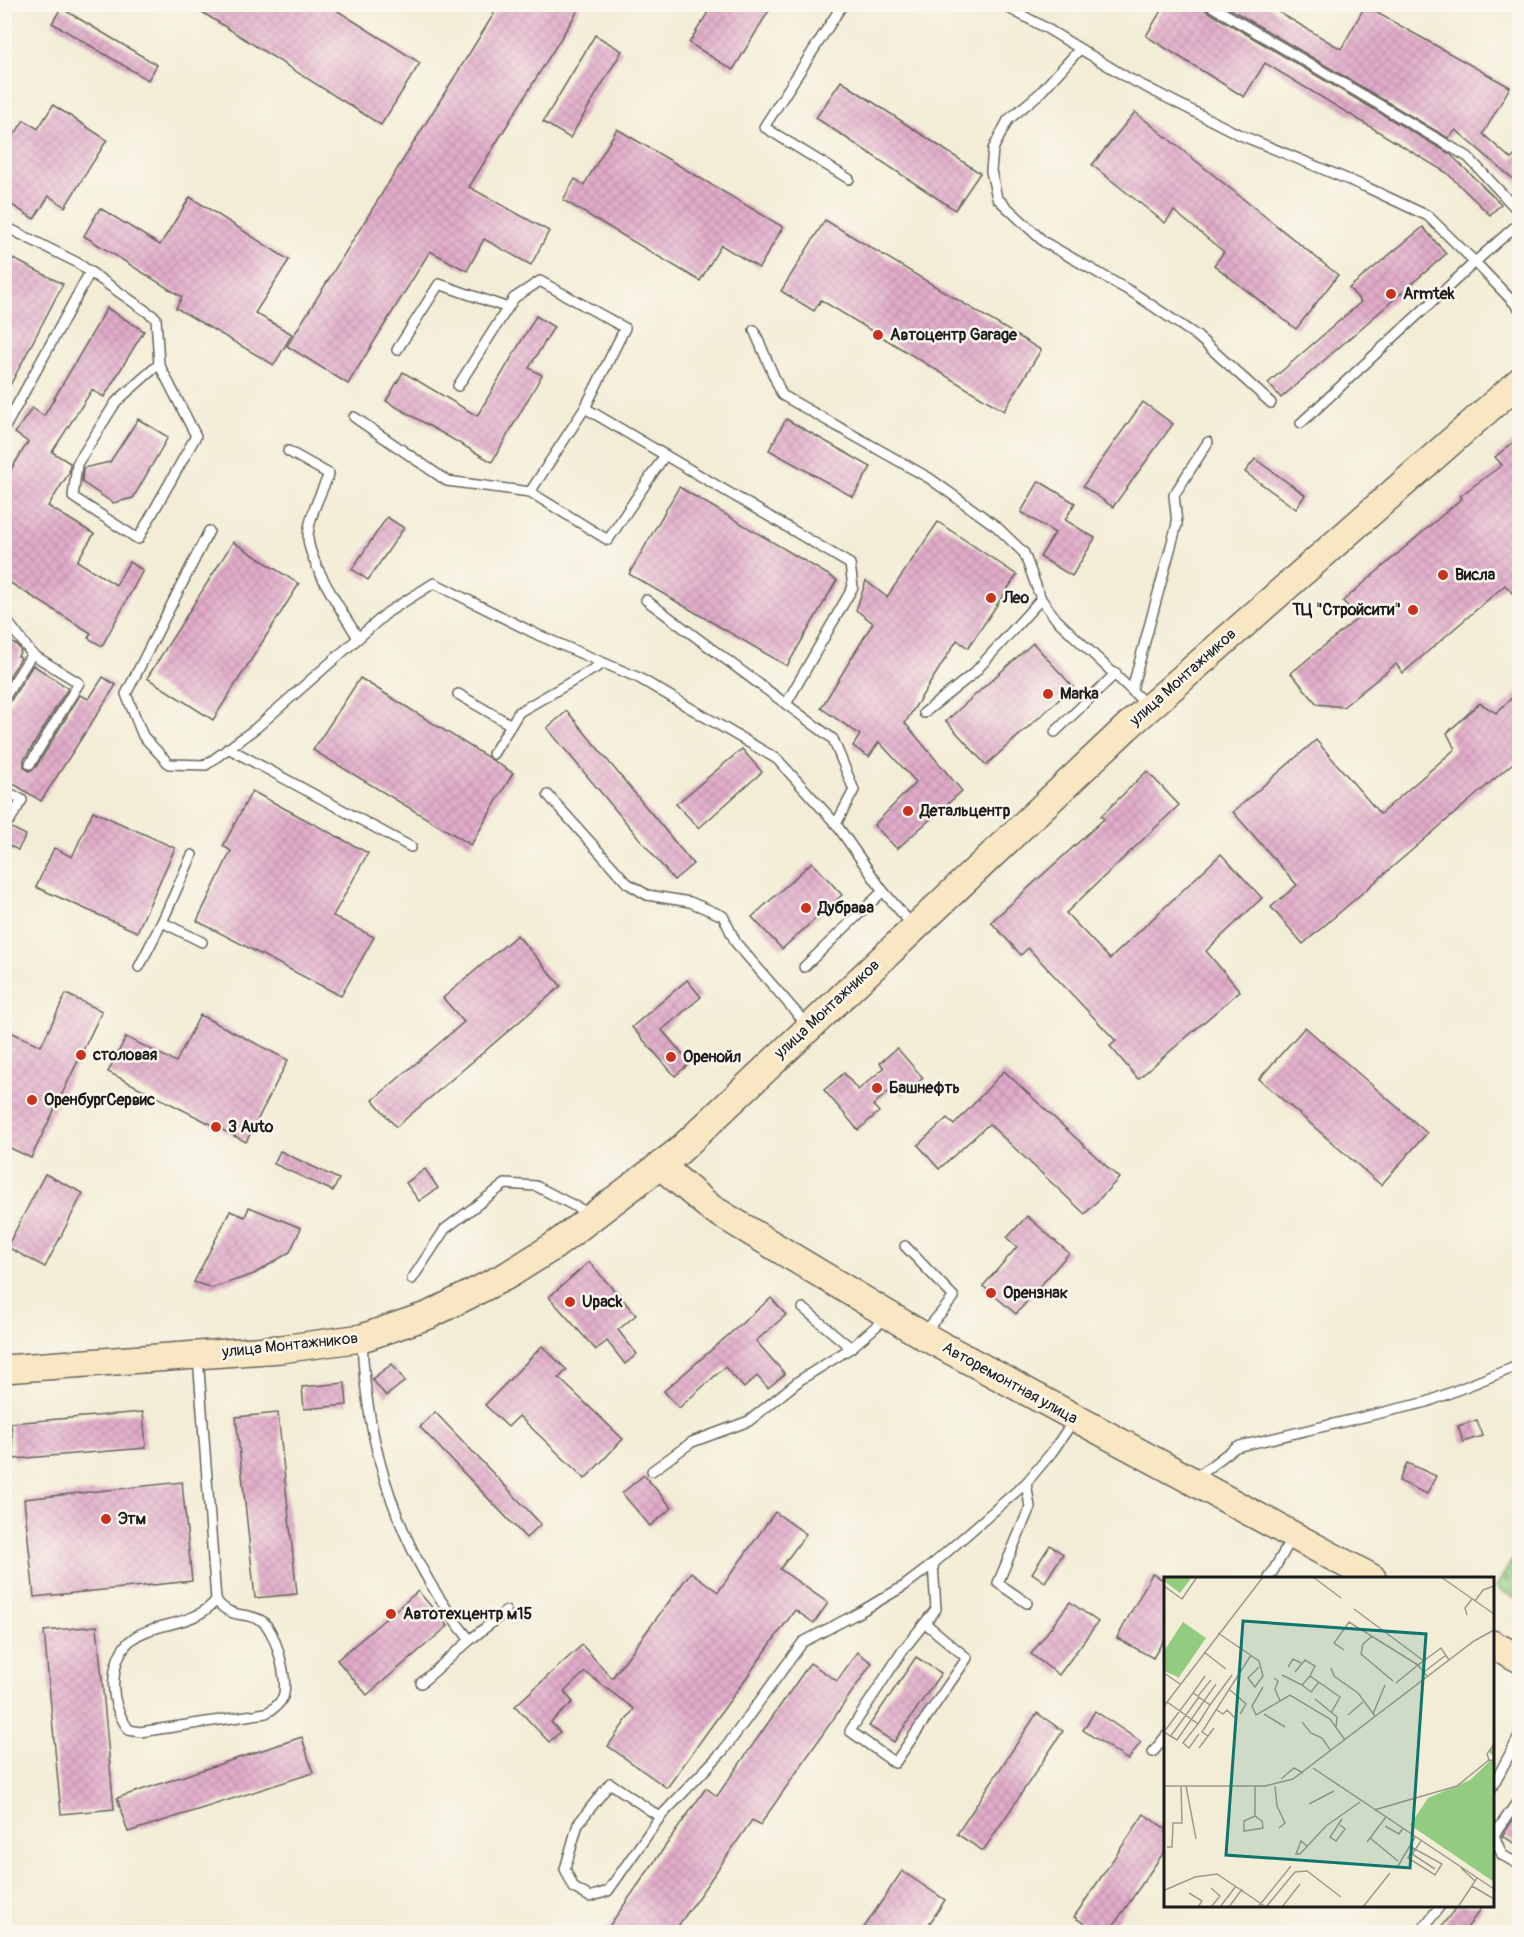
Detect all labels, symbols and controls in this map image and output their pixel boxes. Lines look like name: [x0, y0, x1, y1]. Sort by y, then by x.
place label: Armtek: [1403, 284, 1455, 304]
marker: Armtek: [1384, 287, 1398, 301]
place label: Автоцентр Garage: [890, 325, 1018, 345]
marker: Автоцентр Garage: [871, 328, 885, 342]
place label: Висла: [1455, 565, 1496, 585]
marker: Висла: [1436, 568, 1450, 582]
place label: Лео: [1002, 588, 1029, 608]
marker: Лео: [984, 591, 998, 605]
place label: ТЦ "Стройсити": [1291, 600, 1401, 620]
marker: ТЦ "Стройсити": [1406, 603, 1420, 617]
street label: улица Монтажников: [1125, 624, 1241, 731]
place label: Marka: [1060, 684, 1099, 704]
marker: Marka: [1041, 687, 1055, 701]
place label: Детальцентр: [919, 801, 1011, 821]
marker: Детальцентр: [901, 804, 915, 818]
place label: Дубрава: [817, 898, 874, 918]
marker: Дубрава: [799, 901, 813, 915]
street label: улица Монтажников: [769, 955, 884, 1064]
place label: столовая: [92, 1045, 158, 1065]
place label: Оренойл: [683, 1047, 741, 1067]
marker: столовая: [74, 1048, 88, 1062]
marker: Оренойл: [664, 1050, 678, 1064]
place label: Башнефть: [889, 1078, 960, 1098]
marker: Башнефть: [870, 1081, 884, 1095]
place label: ОренбургСервис: [44, 1090, 155, 1110]
marker: ОренбургСервис: [25, 1093, 39, 1107]
place label: 3 Auto: [228, 1117, 274, 1137]
marker: 3 Auto: [209, 1120, 223, 1134]
place label: Орензнак: [1003, 1283, 1068, 1303]
marker: Орензнак: [984, 1286, 998, 1300]
place label: Upack: [582, 1292, 623, 1312]
marker: Upack: [563, 1295, 577, 1309]
street label: улица Монтажников: [220, 1328, 359, 1362]
street label: Авторемонтная улица: [939, 1337, 1081, 1429]
place label: Этм: [118, 1509, 146, 1529]
marker: Этм: [99, 1512, 113, 1526]
inset map: [1164, 1577, 1494, 1907]
place label: Автотехцентр м15: [403, 1604, 533, 1624]
marker: Автотехцентр м15: [384, 1607, 398, 1621]

